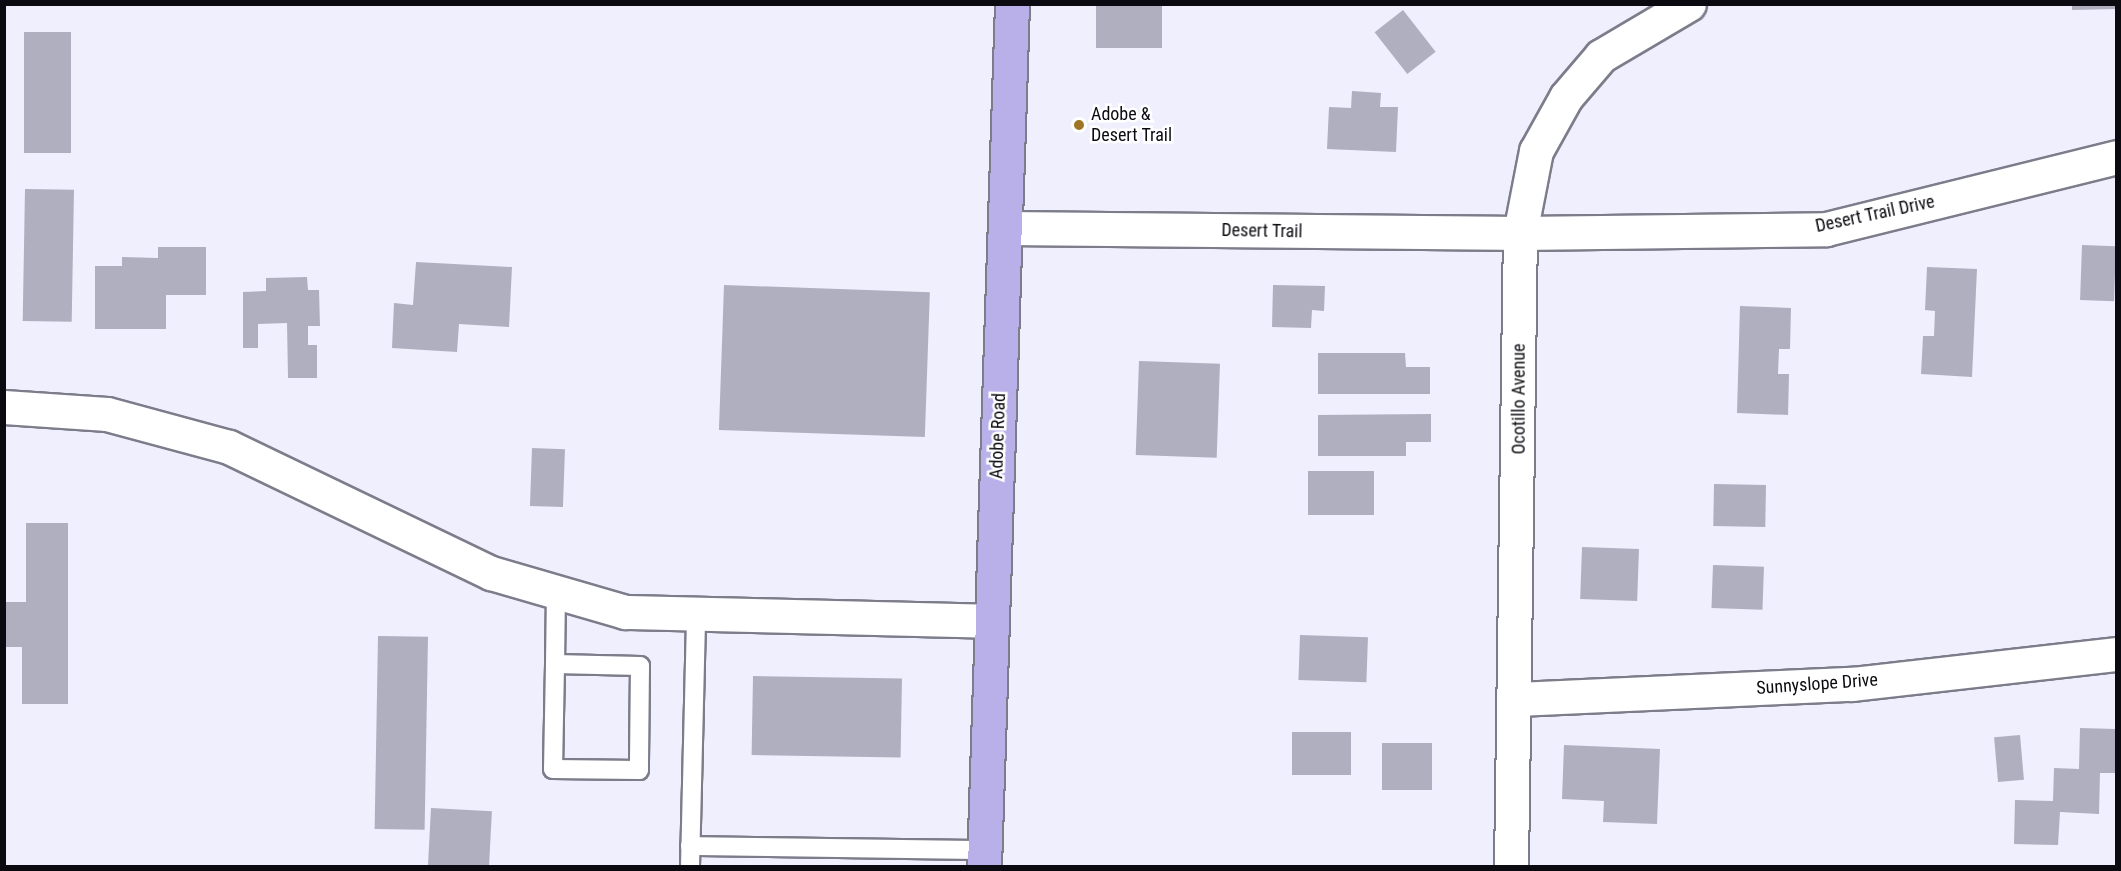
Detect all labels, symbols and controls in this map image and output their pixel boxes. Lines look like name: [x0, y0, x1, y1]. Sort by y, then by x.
place label: Adobe & Desert Trail: [1091, 104, 1172, 146]
marker: Adobe & Desert Trail: [1072, 118, 1086, 132]
street label: Desert Trail Drive: [1813, 191, 1937, 237]
street label: Desert Trail: [1221, 219, 1303, 243]
street label: Ocotillo Avenue: [1508, 344, 1530, 454]
street label: Adobe Road: [986, 393, 1010, 479]
street label: Sunnyslope Drive: [1756, 669, 1878, 699]

